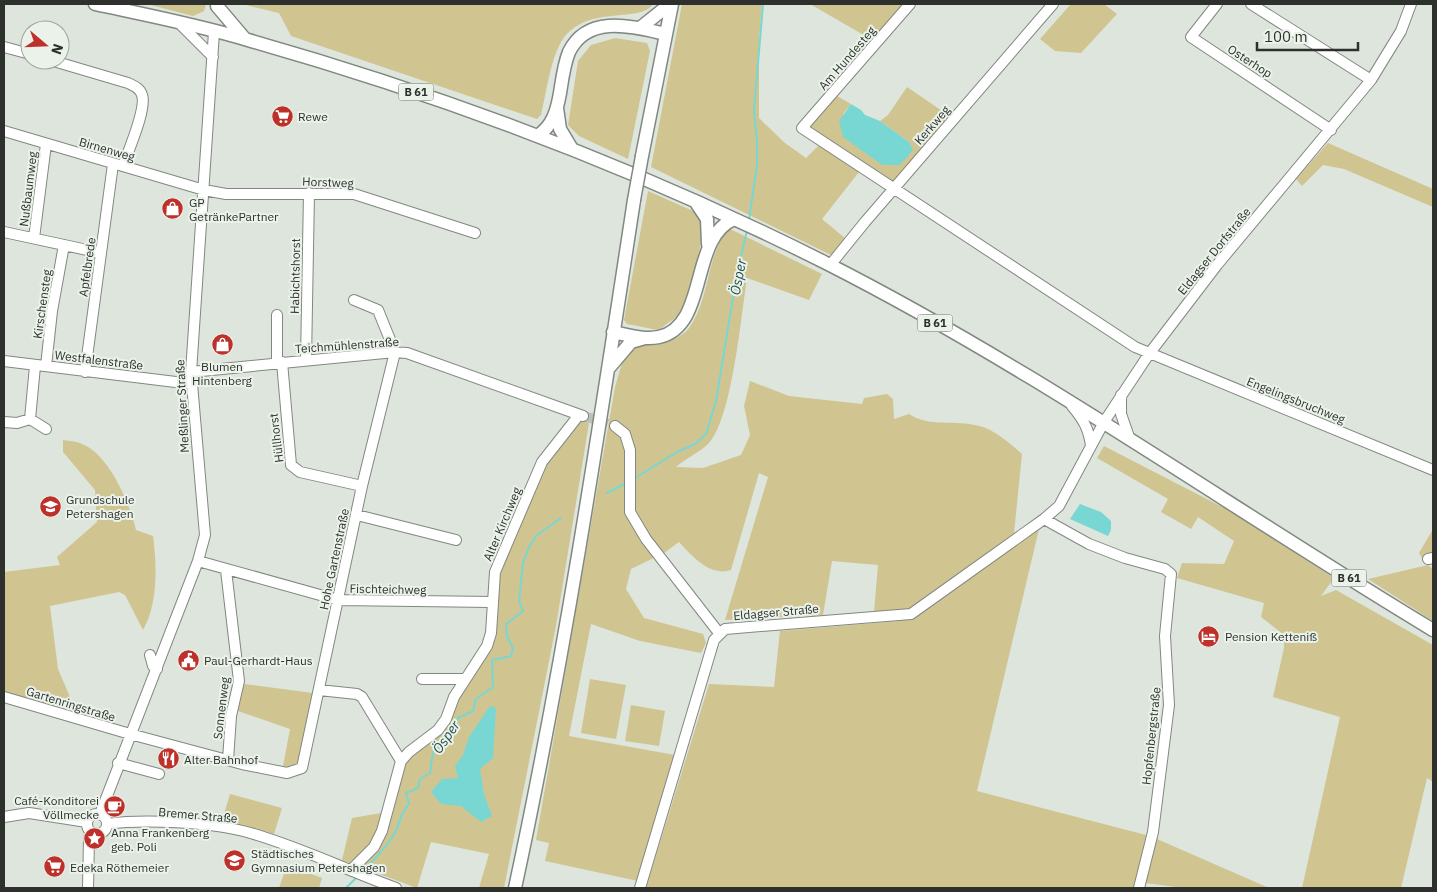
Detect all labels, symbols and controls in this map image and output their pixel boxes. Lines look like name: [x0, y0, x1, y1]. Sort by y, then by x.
north arrow: [20, 20, 70, 70]
scale bar: [1257, 20, 1358, 52]
street label: Am Hundesteg: [815, 23, 879, 93]
text: 100 m: [1264, 27, 1308, 46]
street label: Osterhop: [1225, 41, 1275, 81]
text: N: [47, 42, 67, 57]
road number: B 61: [398, 84, 434, 100]
street label: Kerkweg: [911, 102, 953, 148]
supermarket icon: Rewe: [270, 104, 294, 128]
place label: Rewe: [298, 109, 328, 124]
street label: Birnenweg: [77, 134, 137, 164]
street label: Nußbaumweg: [16, 150, 40, 227]
street label: Horstweg: [302, 174, 355, 190]
place label: GP GetränkePartner: [189, 195, 279, 224]
shop icon: GP GetränkePartner: [161, 197, 185, 221]
street label: Eldagser Dorfstraße: [1174, 204, 1254, 298]
street label: Apfelbrede: [75, 236, 99, 298]
street label: Habichtshorst: [287, 238, 303, 314]
water label: Ösper: [726, 257, 750, 297]
street label: Kirschensteg: [30, 268, 54, 340]
road number: B 61: [918, 314, 952, 332]
shop icon: Blumen Hintenberg: [210, 333, 234, 357]
street label: Teichmühlenstraße: [294, 334, 400, 356]
street label: Westfalenstraße: [54, 347, 144, 373]
street label: Meßlinger Straße: [172, 359, 192, 453]
place label: Blumen Hintenberg: [192, 359, 253, 388]
street label: Engelingsbruchweg: [1245, 373, 1348, 427]
street label: Hüllhorst: [266, 412, 286, 464]
street label: Alter Kirchweg: [480, 484, 525, 563]
place label: Grundschule Petershagen: [66, 492, 135, 521]
school or university icon: Grundschule Petershagen: [38, 494, 62, 518]
street label: Hohe Gartenstraße: [316, 507, 352, 611]
road number: B 61: [1332, 570, 1366, 586]
street label: Fischteichweg: [349, 581, 427, 597]
street label: Eldagser Straße: [733, 601, 820, 623]
hotel icon: Pension Ketteniß: [1197, 624, 1221, 648]
place label: Pension Ketteniß: [1225, 629, 1317, 644]
public building icon: Paul-Gerhardt-Haus: [176, 648, 200, 672]
place label: Paul-Gerhardt-Haus: [204, 653, 313, 668]
street label: Sonnenweg: [210, 675, 232, 740]
street label: Gartenringstraße: [25, 683, 118, 725]
street label: Hopfenbergstraße: [1138, 686, 1164, 786]
water label: Ösper: [428, 716, 464, 757]
restaurant icon: Alter Bahnhof: [156, 747, 180, 771]
place label: Alter Bahnhof: [184, 752, 258, 767]
place label: Café-Konditorei Völlmecke: [14, 793, 99, 822]
cafe icon: Café-Konditorei Völlmecke: [103, 795, 127, 819]
street label: Bremer Straße: [158, 804, 239, 826]
place label: Anna Frankenberg geb. Poli: [111, 825, 210, 854]
place icon: Anna Frankenberg geb. Poli: [83, 827, 107, 851]
place label: Städtisches Gymnasium Petershagen: [251, 846, 386, 875]
school or university icon: Städtisches Gymnasium Petershagen: [223, 848, 247, 872]
supermarket icon: Edeka Röthemeier: [42, 855, 66, 879]
place label: Edeka Röthemeier: [70, 860, 169, 875]

